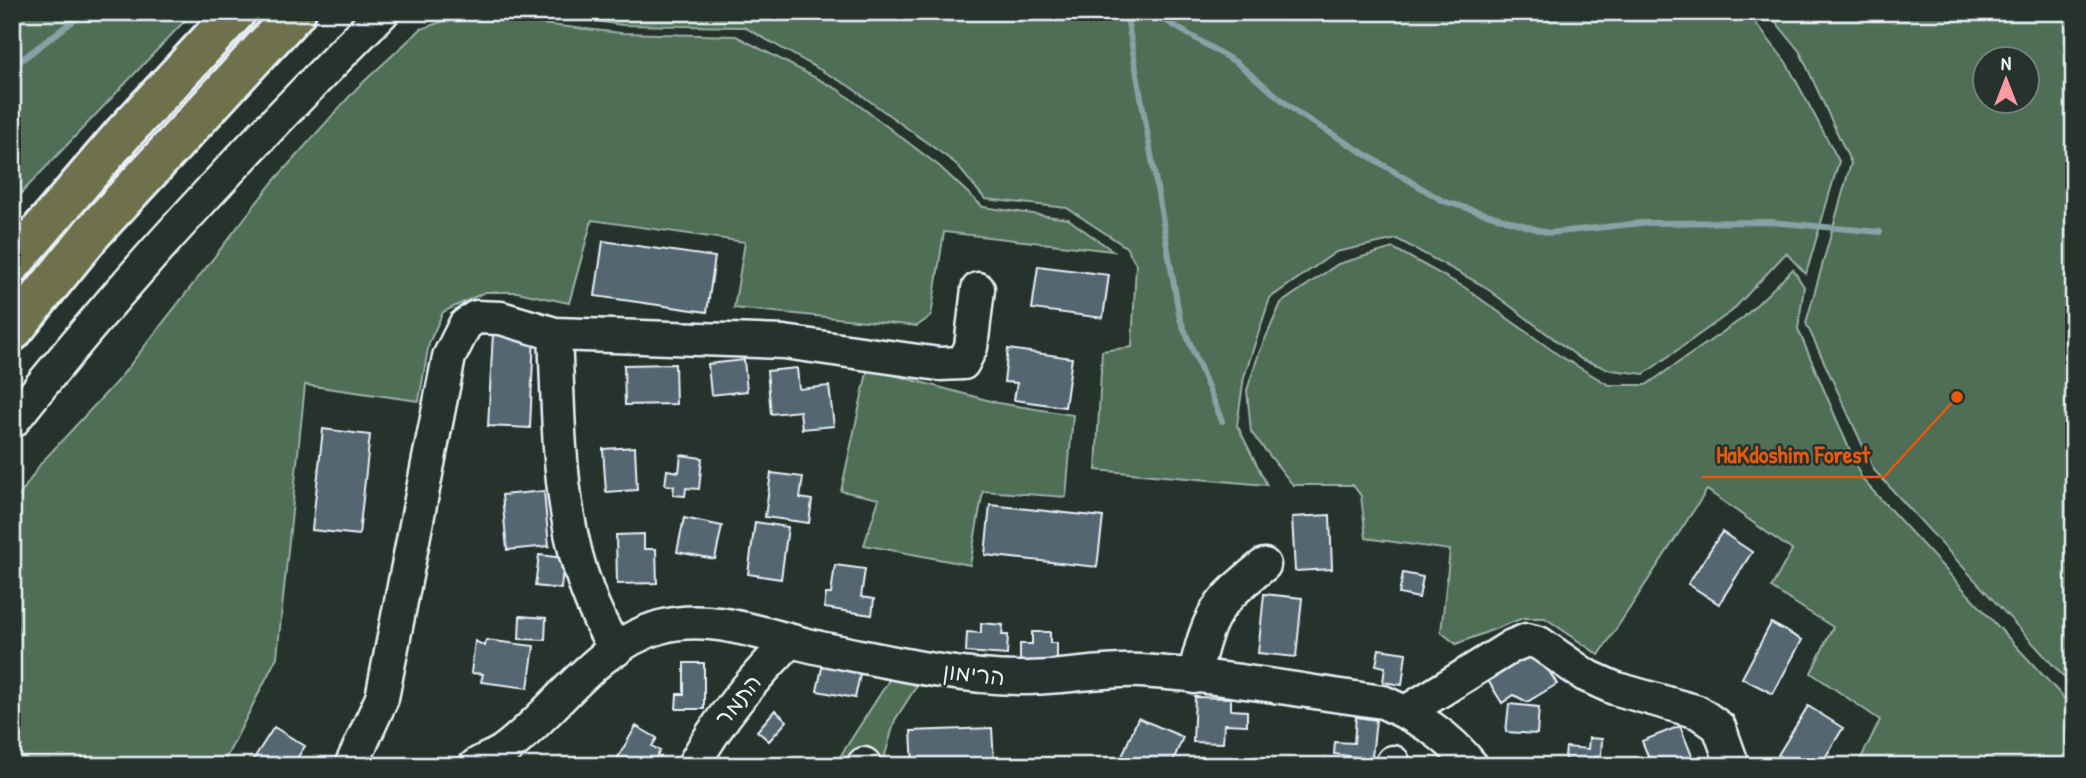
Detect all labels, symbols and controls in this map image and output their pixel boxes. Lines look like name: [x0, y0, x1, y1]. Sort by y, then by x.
north arrow: [1970, 46, 2040, 116]
text: N: [2001, 50, 2011, 76]
callout: HaKdoshim Forest: [1702, 432, 1884, 477]
text: HaKdoshim Forest: [1716, 438, 1871, 470]
street label: הרימון: [942, 655, 1007, 692]
street label: התמר: [707, 667, 768, 732]

